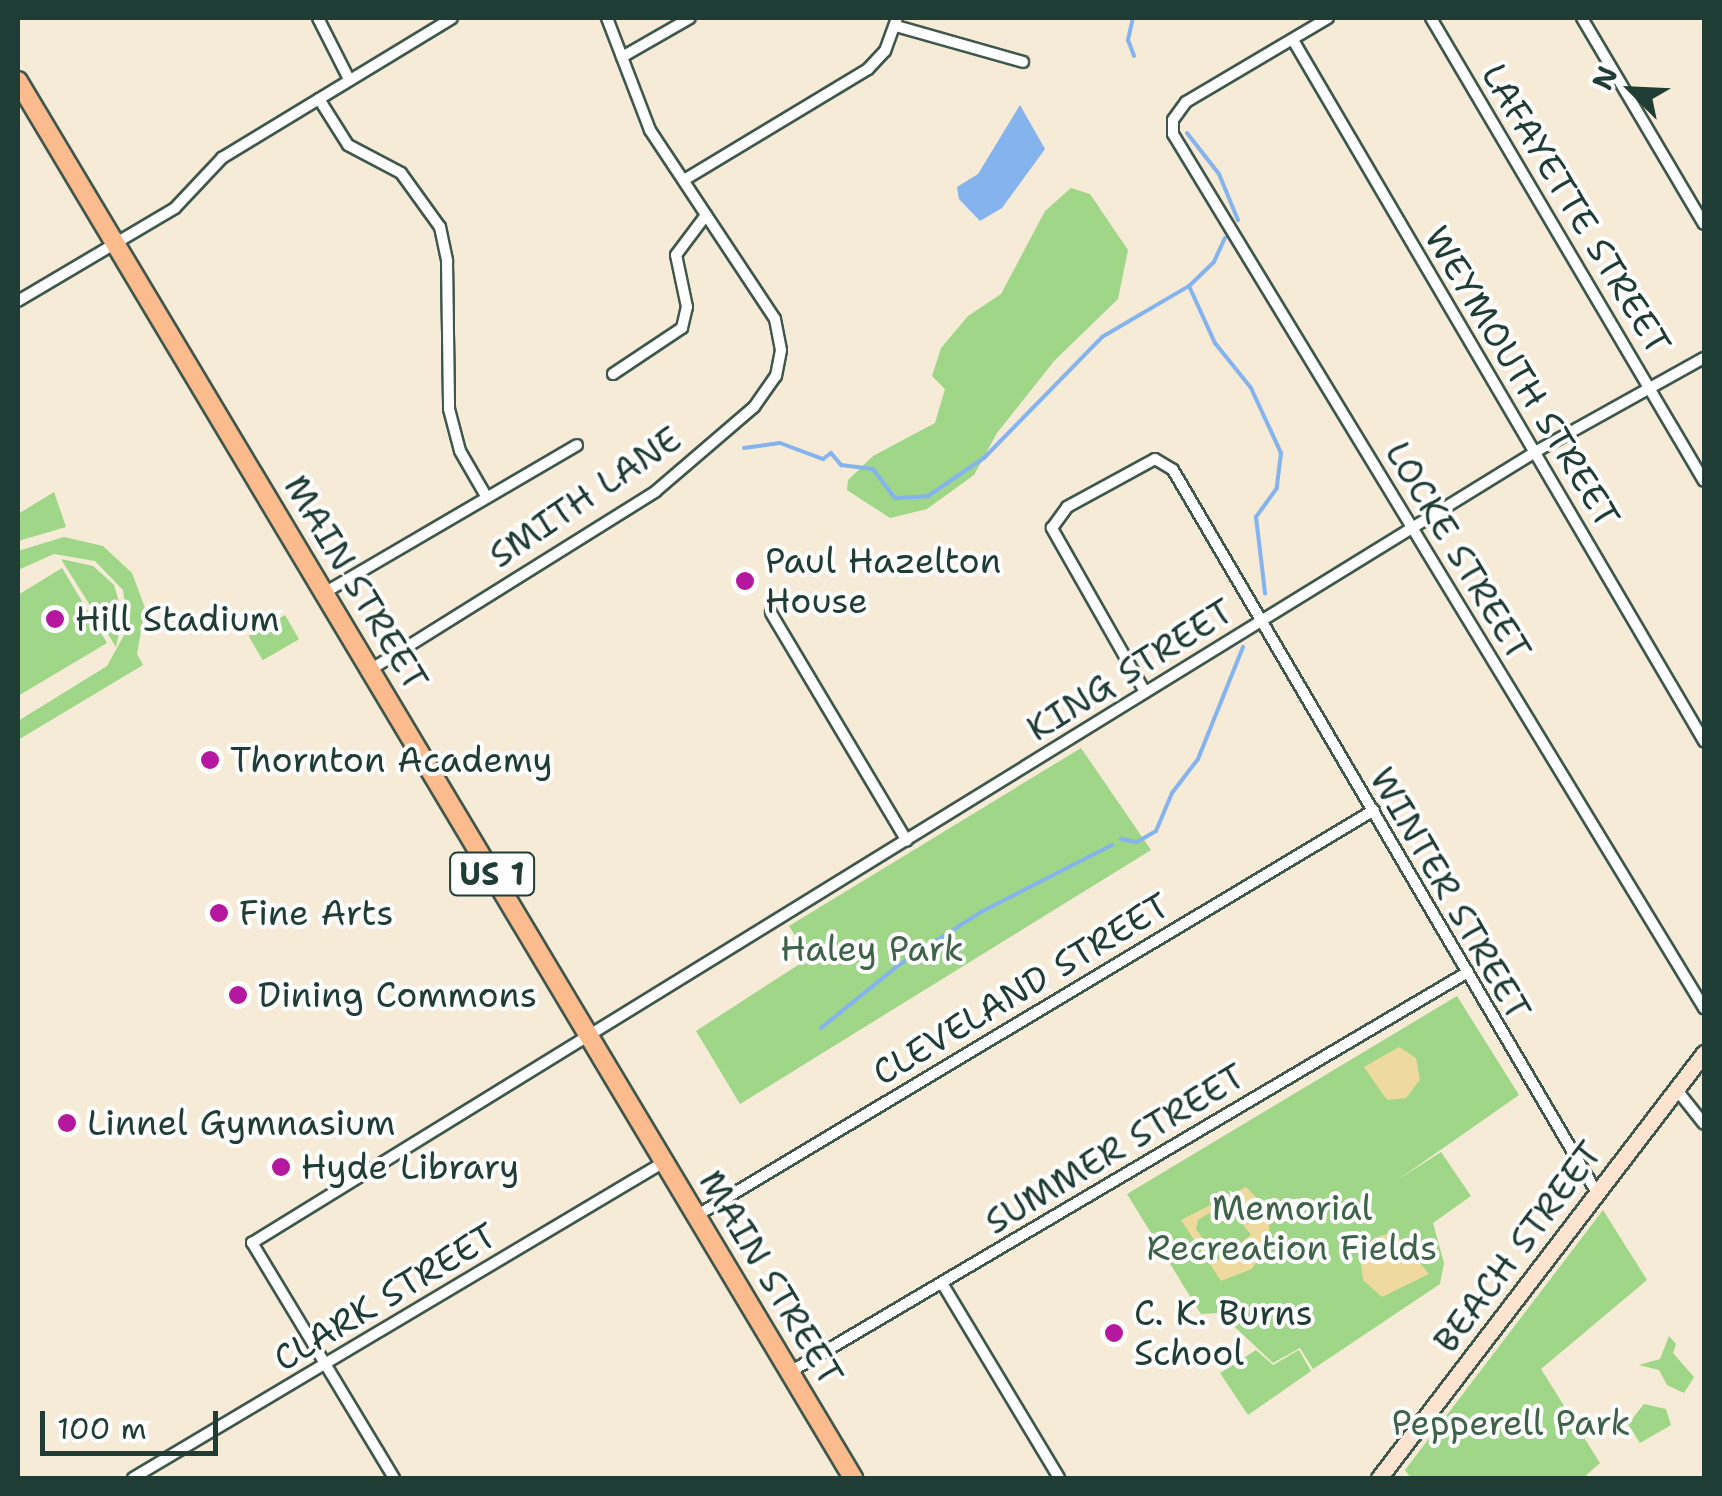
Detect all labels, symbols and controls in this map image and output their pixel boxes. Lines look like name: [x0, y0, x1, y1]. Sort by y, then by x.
north arrow: [1582, 40, 1682, 140]
street label: LAFAYETTE STREET: [1473, 56, 1679, 362]
text: N: [1583, 60, 1626, 96]
street label: WEYMOUTH STREET: [1415, 219, 1629, 535]
street label: SMITH LANE: [481, 417, 689, 577]
street label: LOCKE STREET: [1376, 434, 1540, 668]
street label: MAIN STREET: [275, 468, 437, 698]
place label: Paul Hazelton House: [765, 540, 1001, 622]
marker: Paul Hazelton House: [734, 570, 756, 592]
street label: KING STREET: [1019, 590, 1241, 750]
place label: Hill Stadium: [75, 598, 280, 640]
marker: Hill Stadium: [44, 608, 66, 630]
place label: Thornton Academy: [230, 739, 553, 781]
marker: Thornton Academy: [199, 749, 221, 771]
street label: WINTER STREET: [1361, 760, 1539, 1028]
road number: US 1: [447, 847, 537, 901]
street label: CLEVELAND STREET: [865, 884, 1177, 1094]
place label: Fine Arts: [239, 892, 394, 934]
marker: Fine Arts: [208, 902, 230, 924]
park label: Haley Park: [780, 928, 964, 970]
place label: Dining Commons: [258, 974, 537, 1016]
marker: Dining Commons: [227, 984, 249, 1006]
street label: SUMMER STREET: [977, 1055, 1253, 1243]
place label: Linnel Gymnasium: [87, 1102, 395, 1144]
marker: Linnel Gymnasium: [56, 1112, 78, 1134]
street label: BEACH STREET: [1425, 1133, 1611, 1361]
place label: Hyde Library: [301, 1146, 519, 1188]
marker: Hyde Library: [270, 1156, 292, 1178]
street label: MAIN STREET: [690, 1163, 852, 1393]
park label: Memorial Recreation Fields: [1147, 1187, 1437, 1269]
street label: CLARK STREET: [266, 1214, 504, 1380]
place label: C. K. Burns School: [1134, 1292, 1313, 1374]
marker: C. K. Burns School: [1103, 1322, 1125, 1344]
scale bar: [45, 1391, 222, 1453]
park label: Pepperell Park: [1391, 1402, 1631, 1444]
text: 100 m: [57, 1408, 147, 1449]

